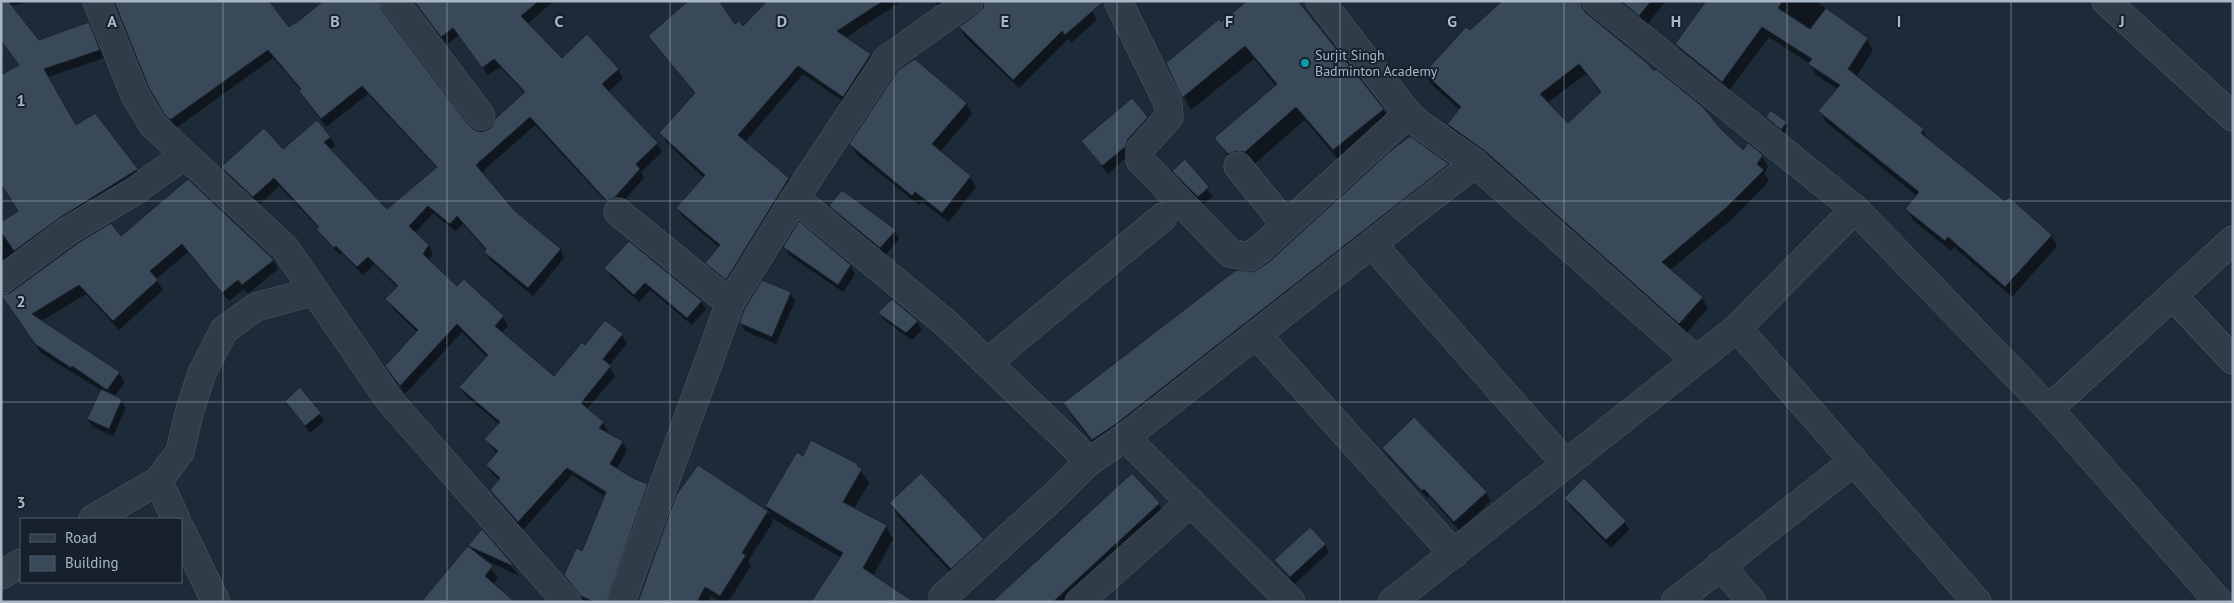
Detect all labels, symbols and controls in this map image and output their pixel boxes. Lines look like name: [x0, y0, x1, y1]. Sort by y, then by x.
text: A: [107, 11, 117, 31]
text: B: [330, 11, 340, 31]
text: C: [555, 11, 564, 31]
text: D: [777, 11, 787, 31]
text: E: [1001, 11, 1009, 31]
text: F: [1225, 11, 1233, 31]
text: G: [1447, 11, 1457, 31]
text: H: [1671, 11, 1681, 31]
text: I: [1897, 11, 1901, 31]
text: J: [2118, 11, 2125, 31]
place label: Surjit Singh Badminton Academy: [1315, 46, 1438, 80]
marker: Surjit Singh Badminton Academy: [1299, 57, 1311, 69]
text: 1: [16, 90, 26, 110]
text: 2: [16, 291, 26, 311]
text: 3: [16, 492, 26, 512]
legend: [20, 518, 182, 583]
text: Road: [65, 528, 97, 547]
text: Building: [65, 553, 119, 572]

